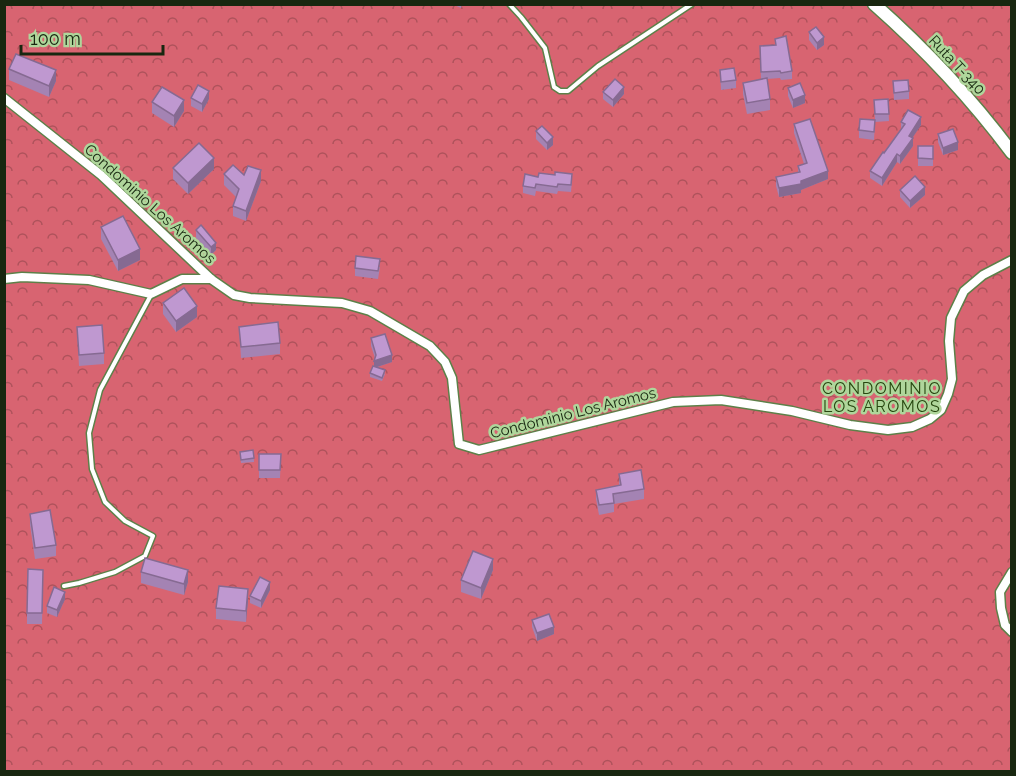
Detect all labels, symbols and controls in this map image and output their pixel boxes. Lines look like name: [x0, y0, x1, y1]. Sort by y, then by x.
scale bar: [21, 18, 164, 56]
text: 100 m: [30, 28, 81, 49]
street label: Ruta T-340: [925, 32, 989, 98]
street label: Condominio Los Aromos: [81, 140, 219, 268]
district label: CONDOMINIO LOS AROMOS: [822, 379, 942, 416]
street label: Condominio Los Aromos: [488, 384, 658, 442]

